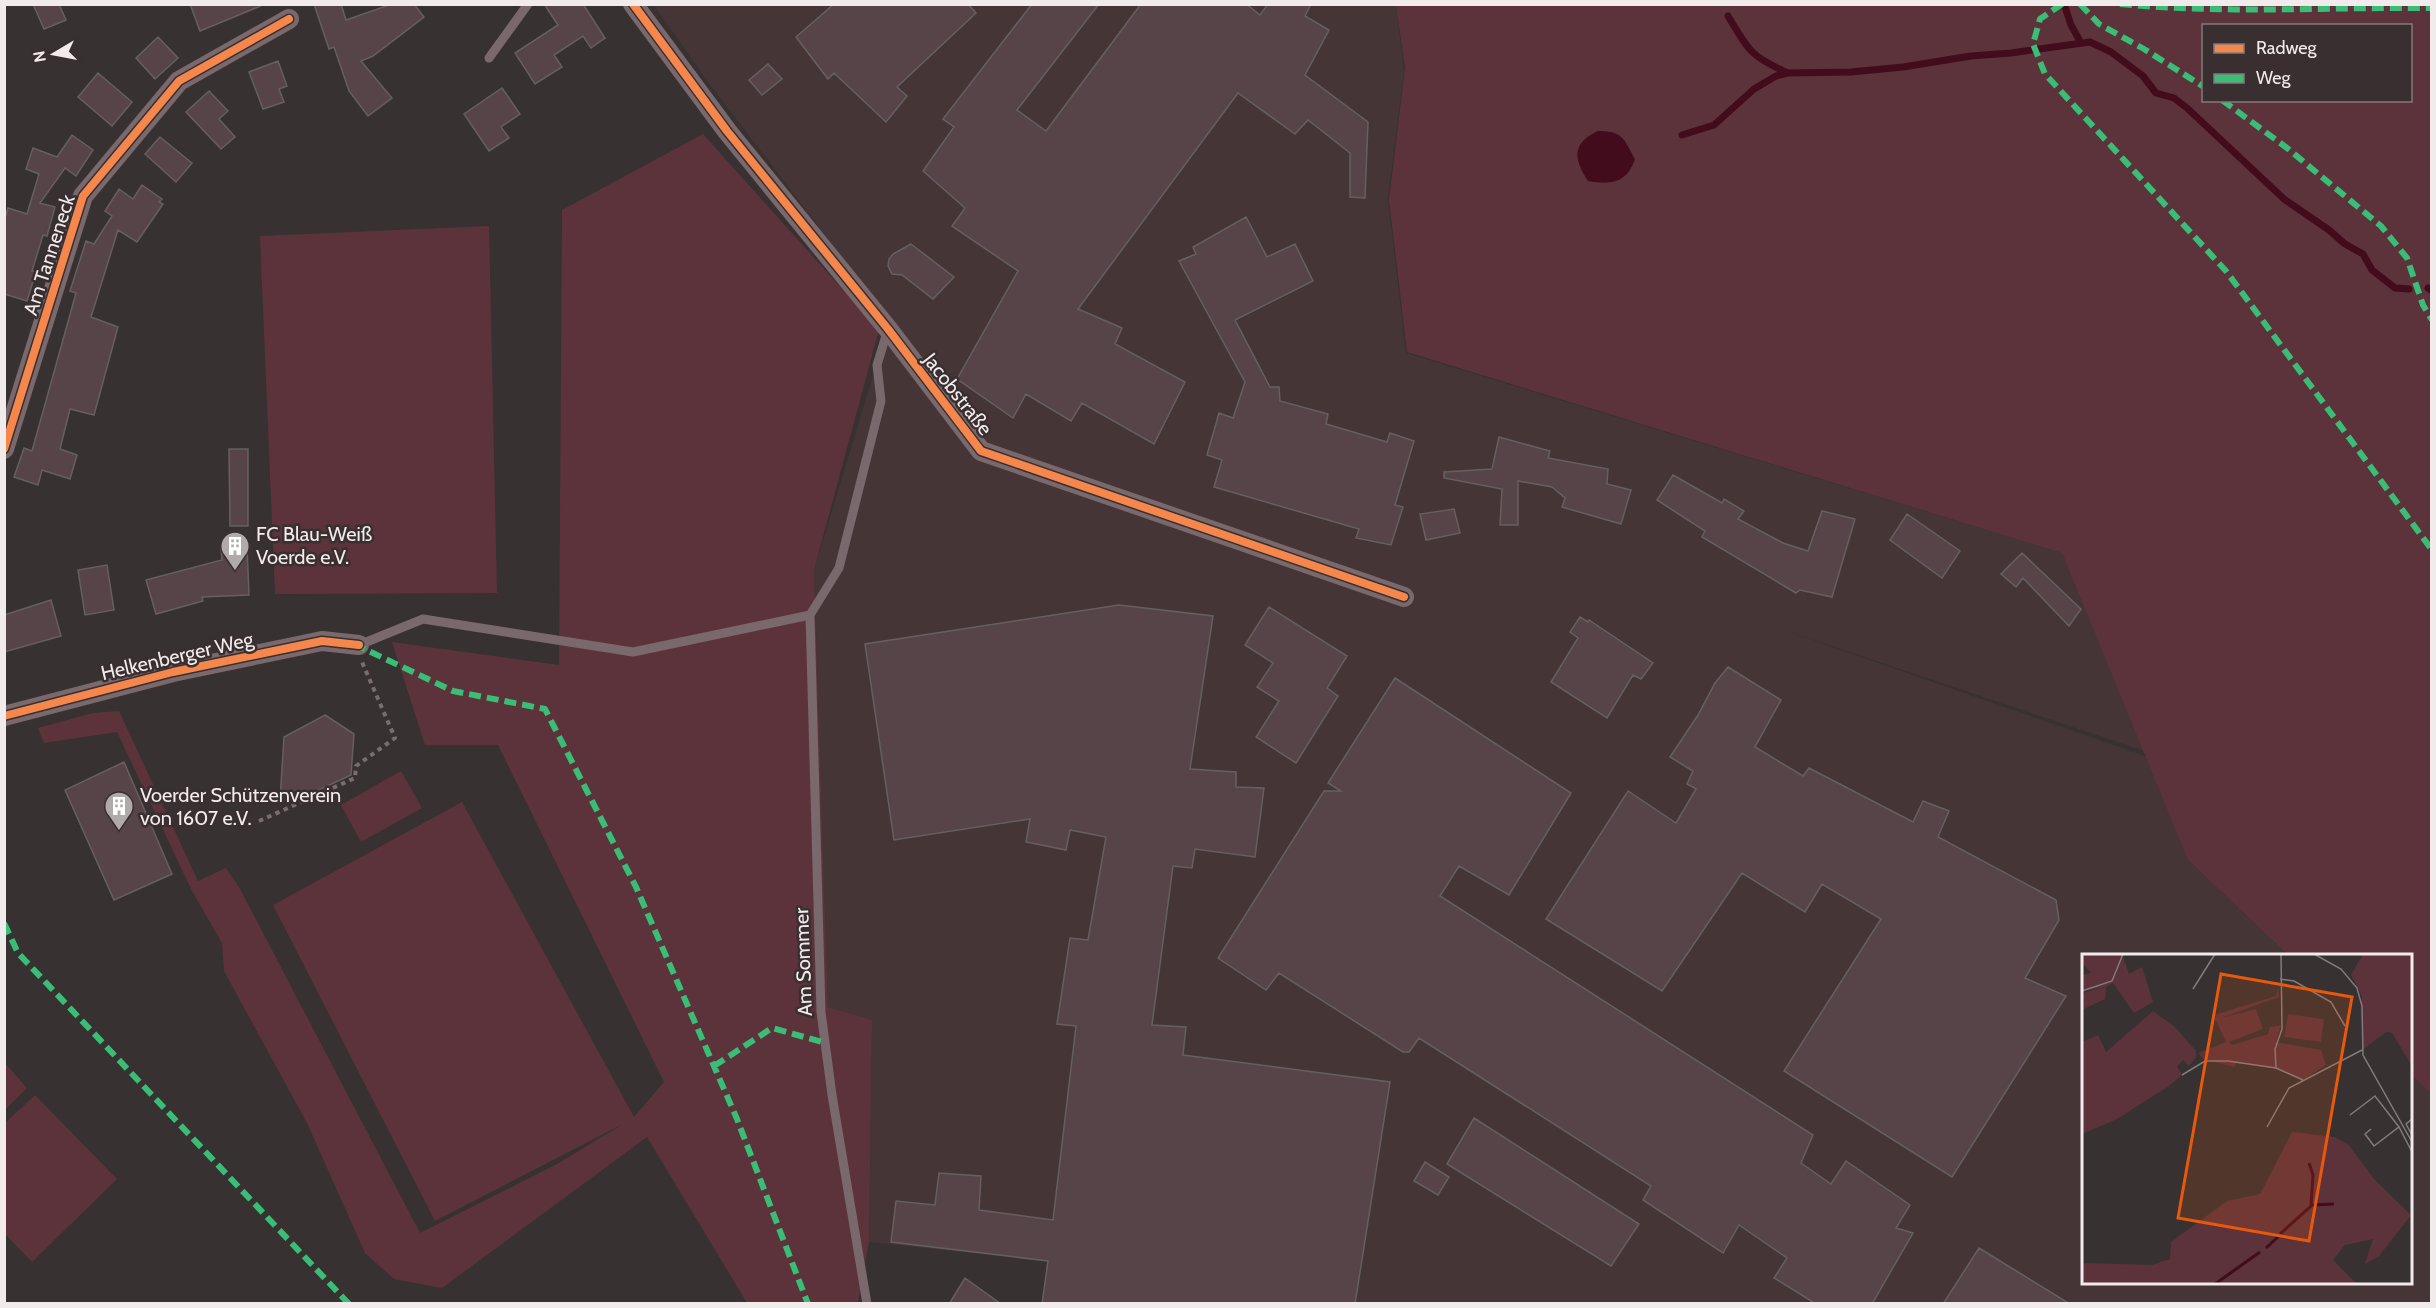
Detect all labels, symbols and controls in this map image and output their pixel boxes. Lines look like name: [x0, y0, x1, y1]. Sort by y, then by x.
north arrow: [24, 24, 84, 84]
legend: [2202, 24, 2412, 102]
text: Radweg: [2256, 37, 2318, 59]
text: N: [29, 49, 50, 64]
text: Weg: [2256, 67, 2292, 89]
street label: Am Tanneneck: [18, 192, 80, 318]
street label: Jacobstraße: [918, 347, 998, 440]
place label: FC Blau-Weiß Voerde e.V.: [256, 522, 373, 569]
building icon: FC Blau-Weiß Voerde e.V.: [219, 530, 251, 572]
street label: Helkenberger Weg: [98, 627, 257, 685]
place label: Voerder Schützenverein von 1607 e.V.: [140, 783, 341, 830]
building icon: Voerder Schützenverein von 1607 e.V.: [103, 790, 135, 832]
street label: Am Sommer: [789, 907, 817, 1017]
inset map: [2082, 954, 2412, 1284]

